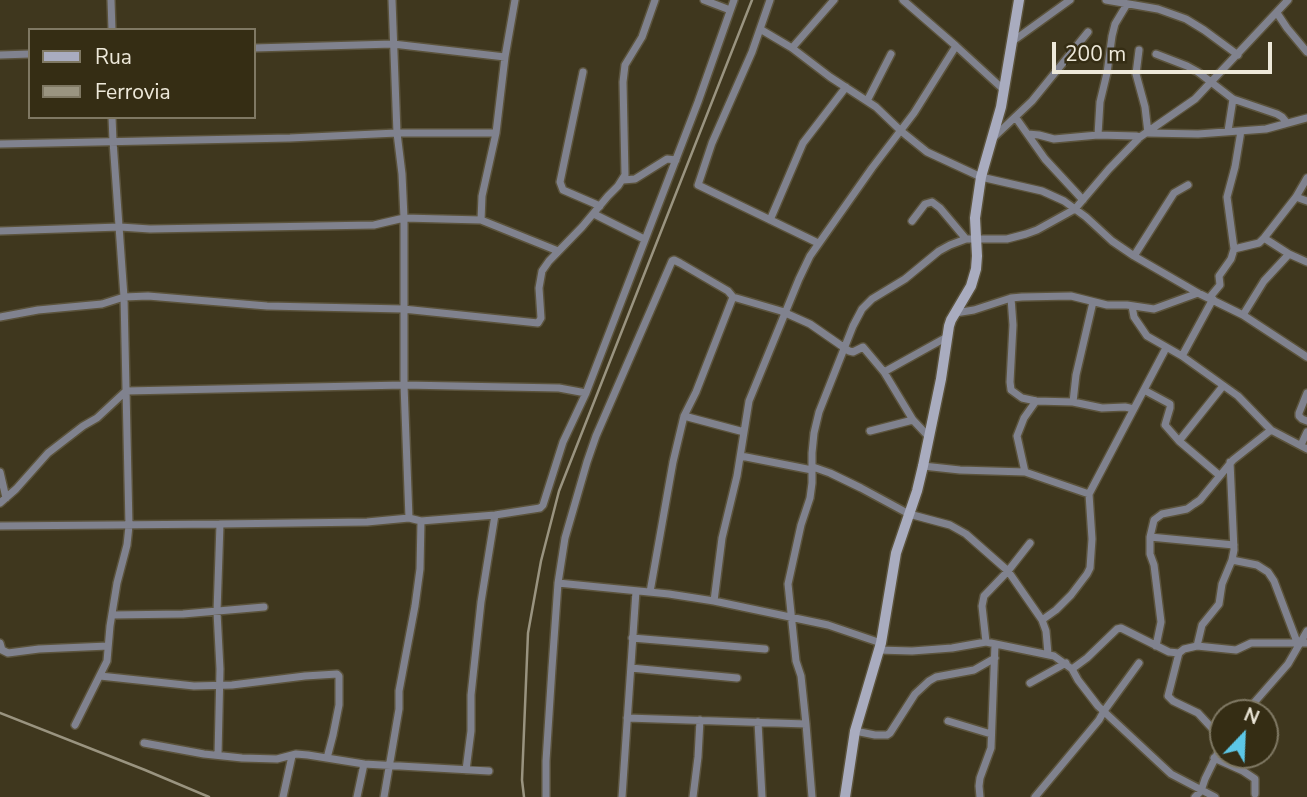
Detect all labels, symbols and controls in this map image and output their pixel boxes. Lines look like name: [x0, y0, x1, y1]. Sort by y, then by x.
legend: [28, 28, 256, 119]
scale bar: [1055, 28, 1276, 72]
text: 200 m: [1065, 40, 1126, 68]
text: Rua: [95, 43, 132, 71]
text: Ferrovia: [95, 78, 171, 106]
north arrow: [1209, 699, 1279, 769]
text: N: [1240, 702, 1263, 731]

